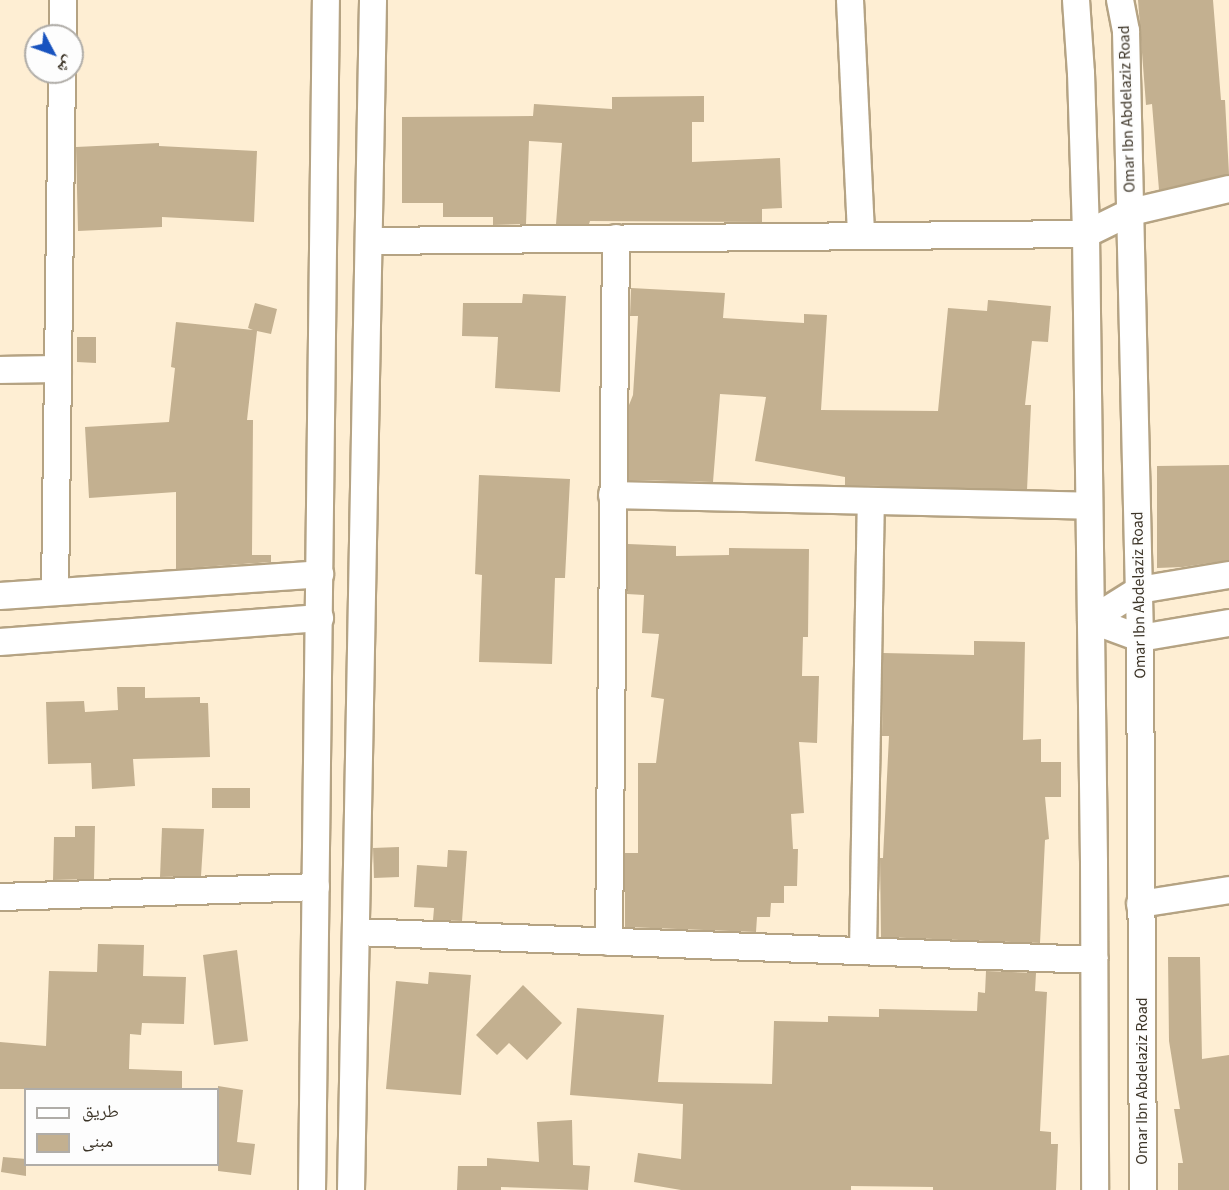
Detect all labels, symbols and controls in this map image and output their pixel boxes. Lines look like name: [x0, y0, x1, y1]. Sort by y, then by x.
north arrow: [24, 24, 84, 84]
street label: Omar Ibn Abdelaziz Road: [1114, 25, 1140, 193]
text: ش: [52, 51, 80, 78]
street label: Omar Ibn Abdelaziz Road: [1128, 511, 1150, 679]
street label: Omar Ibn Abdelaziz Road: [1132, 997, 1152, 1165]
legend: [24, 1088, 219, 1166]
text: طريق: [82, 1099, 119, 1124]
text: مبنى: [82, 1129, 113, 1154]

